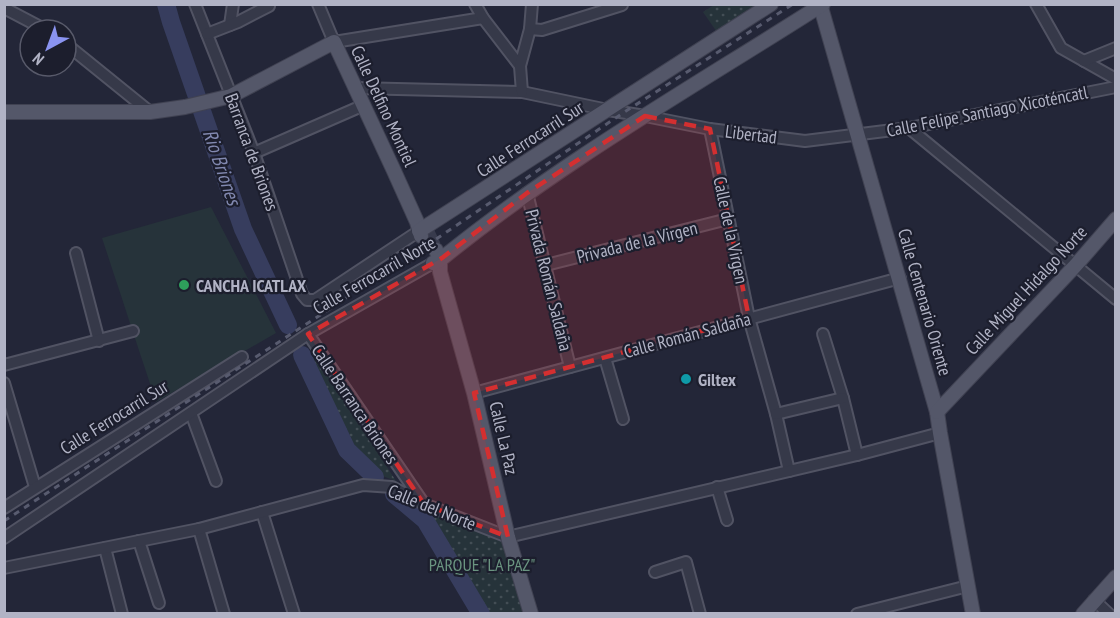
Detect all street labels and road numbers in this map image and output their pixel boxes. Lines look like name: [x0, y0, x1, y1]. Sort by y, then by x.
street label: Calle Delfino Montiel: [346, 42, 422, 171]
street label: Calle Felipe Santiago Xicoténcatl: [884, 80, 1090, 142]
street label: Barranca de Briones: [220, 90, 284, 214]
street label: Calle Ferrocarril Sur: [472, 96, 588, 182]
street label: Libertad: [724, 119, 778, 149]
street label: Calle de la Virgen: [708, 174, 754, 286]
street label: Privada Román Saldaña: [520, 207, 578, 353]
street label: Privada de la Virgen: [574, 216, 700, 268]
street label: Calle Miguel Hidalgo Norte: [960, 221, 1092, 359]
street label: Calle Centenario Oriente: [893, 226, 957, 378]
street label: Calle Ferrocarril Norte: [309, 231, 439, 319]
street label: Calle Román Saldaña: [621, 307, 753, 363]
street label: Calle Barranca Briones: [306, 340, 404, 468]
street label: Calle Ferrocarril Sur: [56, 375, 172, 459]
street label: Calle La Paz: [484, 399, 524, 477]
street label: Calle del Norte: [385, 479, 479, 535]

